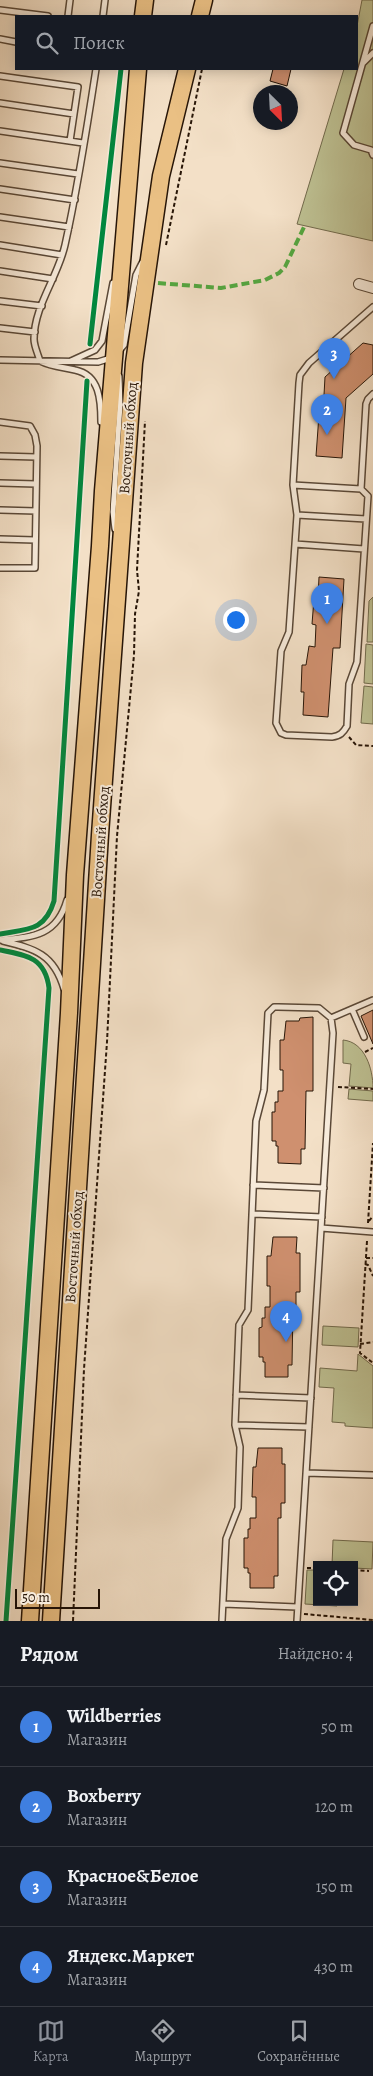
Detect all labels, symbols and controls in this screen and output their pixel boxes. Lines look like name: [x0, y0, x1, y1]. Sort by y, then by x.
search box: [15, 15, 358, 70]
icon: search: [33, 29, 61, 57]
text: Поиск: [73, 30, 125, 56]
north arrow: [253, 85, 298, 130]
pin: 3: [318, 338, 350, 379]
street label: Восточный обход: [114, 381, 142, 495]
pin: 2: [311, 394, 343, 435]
pin: 1: [311, 583, 343, 624]
your location: [223, 607, 249, 633]
street label: Восточный обход: [86, 785, 114, 899]
street label: Восточный обход: [60, 1190, 88, 1304]
pin: 4: [270, 1301, 302, 1342]
map controls: [313, 1561, 358, 1606]
button: locate: [313, 1561, 358, 1606]
scale bar: [15, 1586, 100, 1609]
text: 50 m: [22, 1588, 50, 1607]
text: Рядом: [20, 1640, 78, 1668]
text: Найдено: 4: [278, 1643, 353, 1665]
text: Wildberries: [67, 1703, 161, 1729]
text: 1: [33, 1716, 39, 1738]
text: 50 m: [321, 1716, 353, 1738]
text: Магазин: [67, 1729, 127, 1751]
text: Boxberry: [67, 1783, 141, 1809]
text: 2: [32, 1796, 40, 1818]
text: 120 m: [315, 1796, 353, 1818]
text: Магазин: [67, 1809, 127, 1831]
text: Красное&Белое: [67, 1863, 199, 1889]
text: 3: [33, 1876, 39, 1898]
text: 150 m: [316, 1876, 353, 1898]
text: Магазин: [67, 1889, 127, 1911]
text: Яндекс.Маркет: [67, 1943, 194, 1969]
text: 4: [32, 1956, 40, 1978]
text: 430 m: [314, 1956, 353, 1978]
text: Магазин: [67, 1969, 127, 1991]
tab: Карта: [33, 2017, 68, 2066]
tab: Маршрут: [135, 2017, 191, 2066]
tab: Сохранённые: [257, 2017, 340, 2066]

